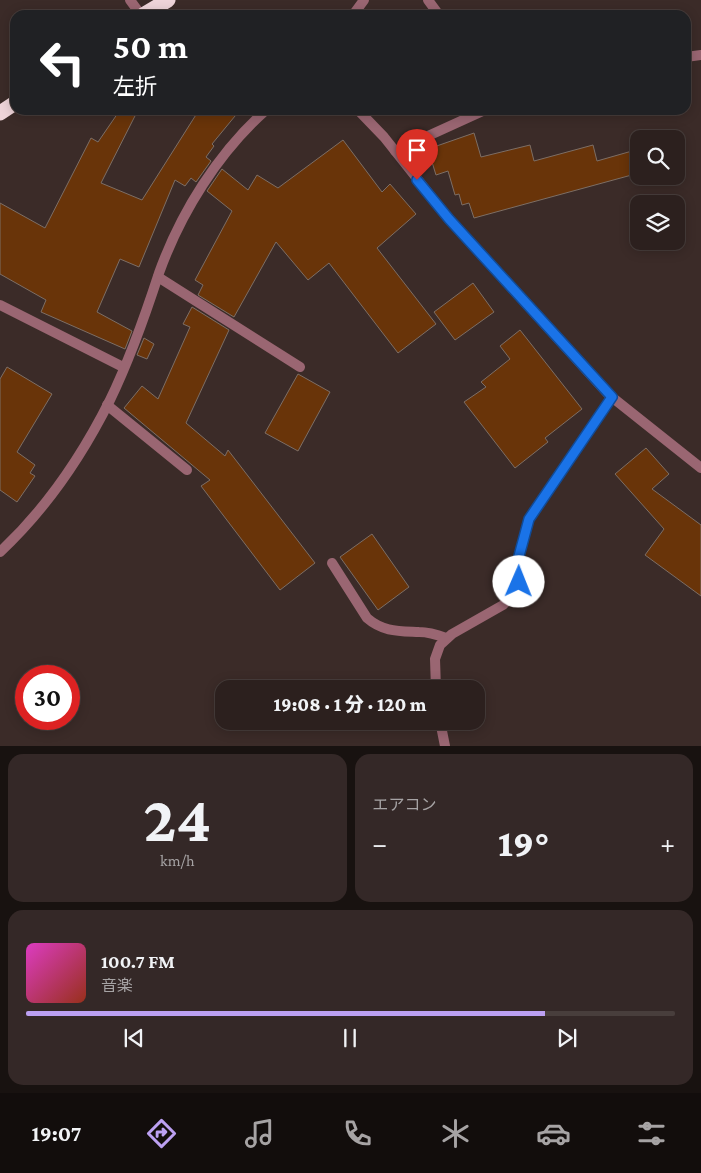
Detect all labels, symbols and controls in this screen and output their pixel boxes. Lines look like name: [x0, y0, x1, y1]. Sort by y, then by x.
text: 50 m: [113, 27, 188, 66]
icon: left: [30, 30, 95, 95]
text: 左折: [113, 74, 157, 99]
pin: [396, 129, 438, 180]
map controls: [630, 130, 685, 250]
button: search: [630, 130, 685, 185]
icon: arrive: [403, 136, 431, 164]
button: layers: [630, 195, 685, 250]
position arrow: [492, 555, 544, 607]
speed limit sign: 30: [15, 665, 80, 730]
text: 19:08 · 1 分 · 120 m: [274, 694, 426, 715]
text: 24: [143, 783, 211, 855]
text: エアコン: [373, 796, 437, 813]
text: 19°: [498, 822, 550, 864]
text: −: [373, 828, 387, 859]
text: +: [660, 828, 675, 859]
text: km/h: [160, 852, 195, 869]
text: 100.7 FM: [101, 951, 175, 972]
text: 音楽: [101, 977, 133, 994]
icon: previous: [120, 1024, 148, 1052]
icon: pause: [336, 1024, 364, 1052]
icon: next: [553, 1024, 581, 1052]
icon: directions: [144, 1116, 179, 1151]
icon: music: [242, 1116, 277, 1151]
icon: phone: [340, 1116, 375, 1151]
icon: climate: [438, 1116, 473, 1151]
icon: car: [536, 1116, 571, 1151]
icon: filters: [634, 1116, 669, 1151]
text: 19:07: [32, 1121, 81, 1146]

